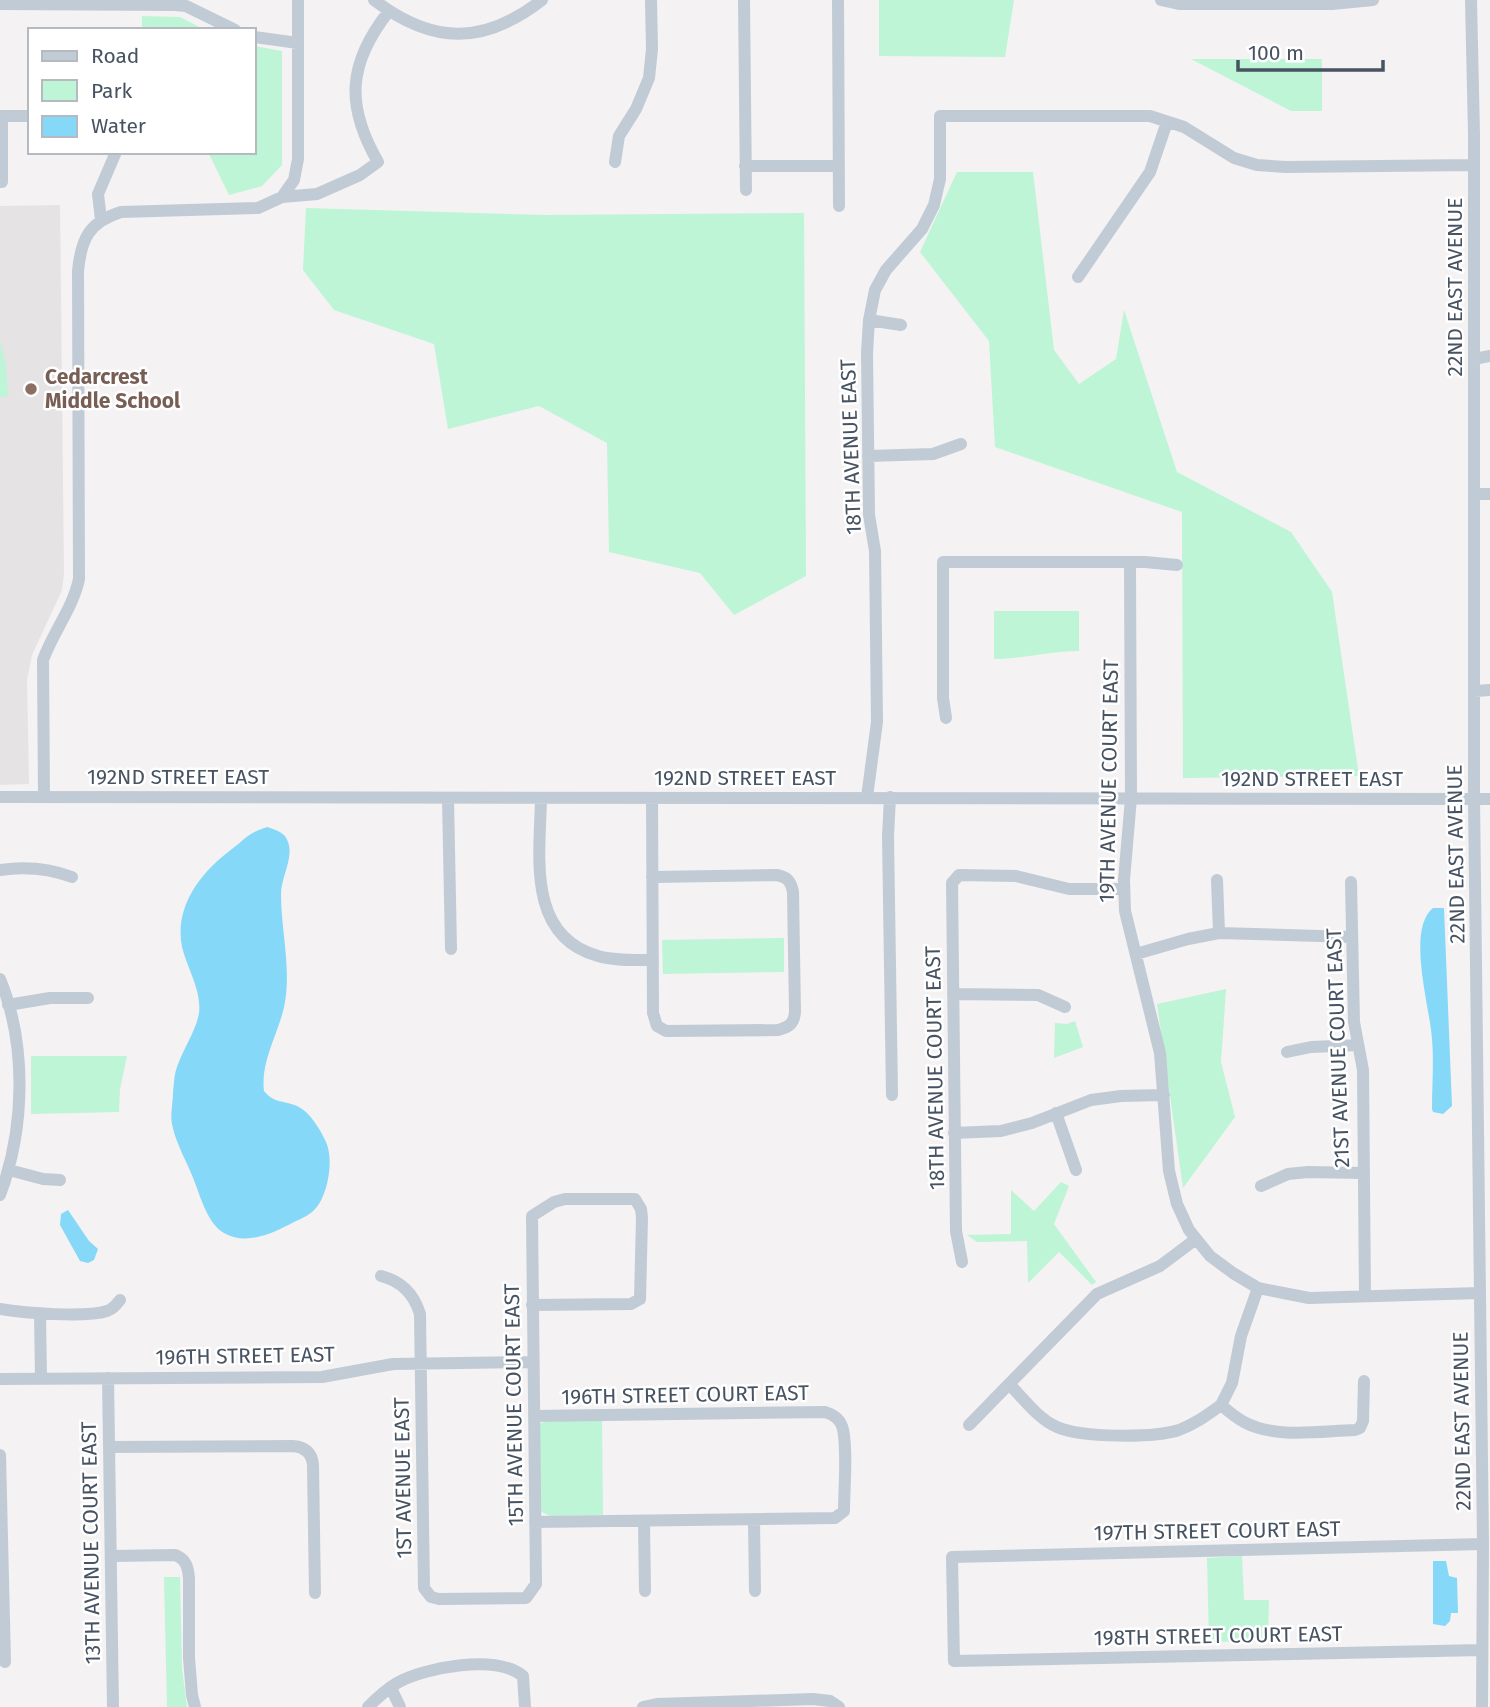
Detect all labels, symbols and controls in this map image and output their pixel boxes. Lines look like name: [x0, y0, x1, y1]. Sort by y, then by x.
legend: [28, 28, 256, 154]
scale bar: [1238, 28, 1383, 72]
text: 100 m: [1248, 40, 1304, 66]
text: Road: [91, 43, 139, 69]
text: Park: [91, 78, 133, 104]
text: Water: [91, 113, 146, 139]
street label: 22ND EAST AVENUE: [1442, 197, 1468, 377]
street label: 18TH AVENUE EAST: [835, 359, 867, 535]
place label: Cedarcrest Middle School: [45, 364, 181, 414]
marker: Cedarcrest Middle School: [23, 381, 39, 397]
street label: 19TH AVENUE COURT EAST: [1094, 659, 1124, 903]
street label: 192ND STREET EAST: [87, 764, 269, 790]
street label: 22ND EAST AVENUE: [1441, 764, 1471, 944]
street label: 192ND STREET EAST: [654, 765, 836, 791]
street label: 192ND STREET EAST: [1221, 766, 1403, 792]
street label: 21ST AVENUE COURT EAST: [1321, 928, 1355, 1168]
street label: 18TH AVENUE COURT EAST: [920, 946, 950, 1190]
street label: 15TH AVENUE COURT EAST: [499, 1283, 529, 1527]
street label: 22ND EAST AVENUE: [1447, 1331, 1477, 1511]
street label: 196TH STREET EAST: [155, 1341, 335, 1371]
street label: 196TH STREET COURT EAST: [561, 1380, 809, 1410]
street label: 1ST AVENUE EAST: [389, 1397, 417, 1559]
street label: 13TH AVENUE COURT EAST: [76, 1421, 106, 1665]
street label: 197TH STREET COURT EAST: [1093, 1516, 1341, 1546]
street label: 198TH STREET COURT EAST: [1093, 1621, 1343, 1651]

